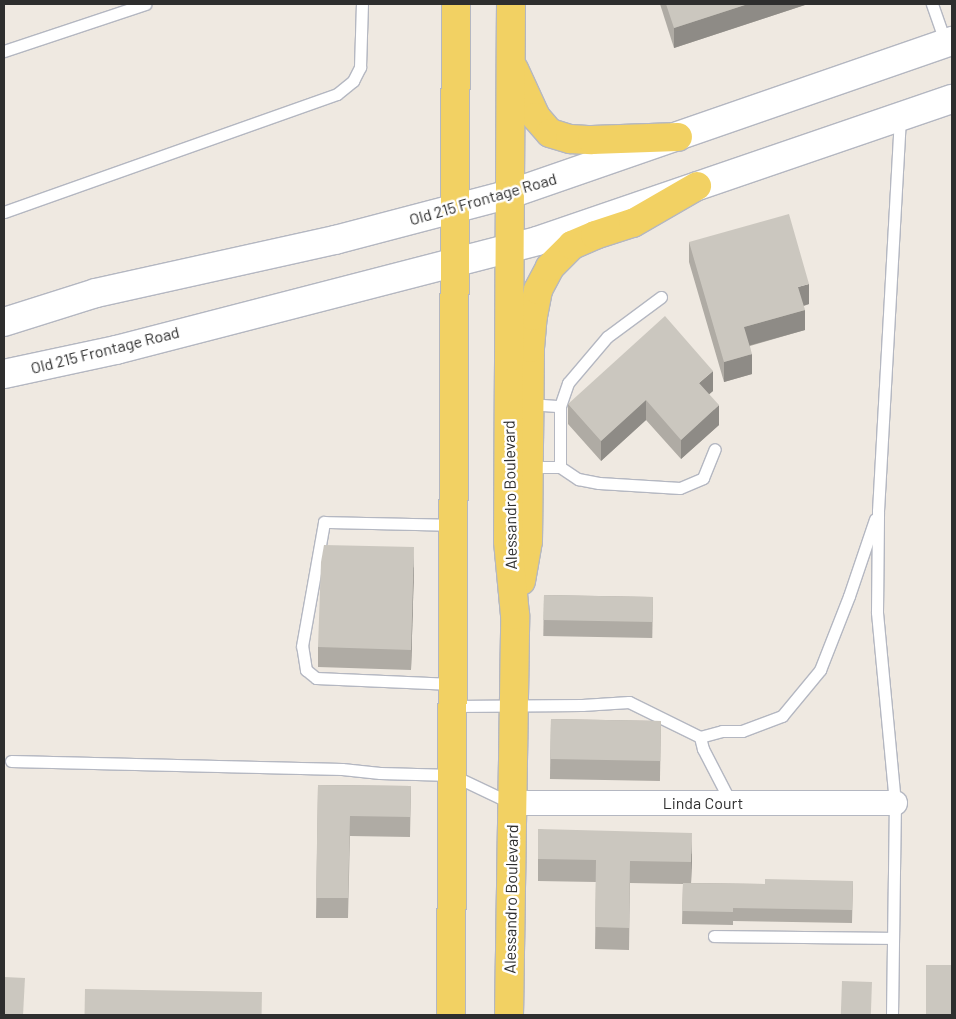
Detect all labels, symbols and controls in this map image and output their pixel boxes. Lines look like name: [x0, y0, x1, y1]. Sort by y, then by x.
street label: Old 215 Frontage Road: [407, 169, 559, 229]
street label: Old 215 Frontage Road: [29, 322, 181, 378]
street label: Alessandro Boulevard: [499, 420, 521, 570]
street label: Linda Court: [663, 793, 743, 813]
street label: Alessandro Boulevard: [500, 824, 522, 974]

